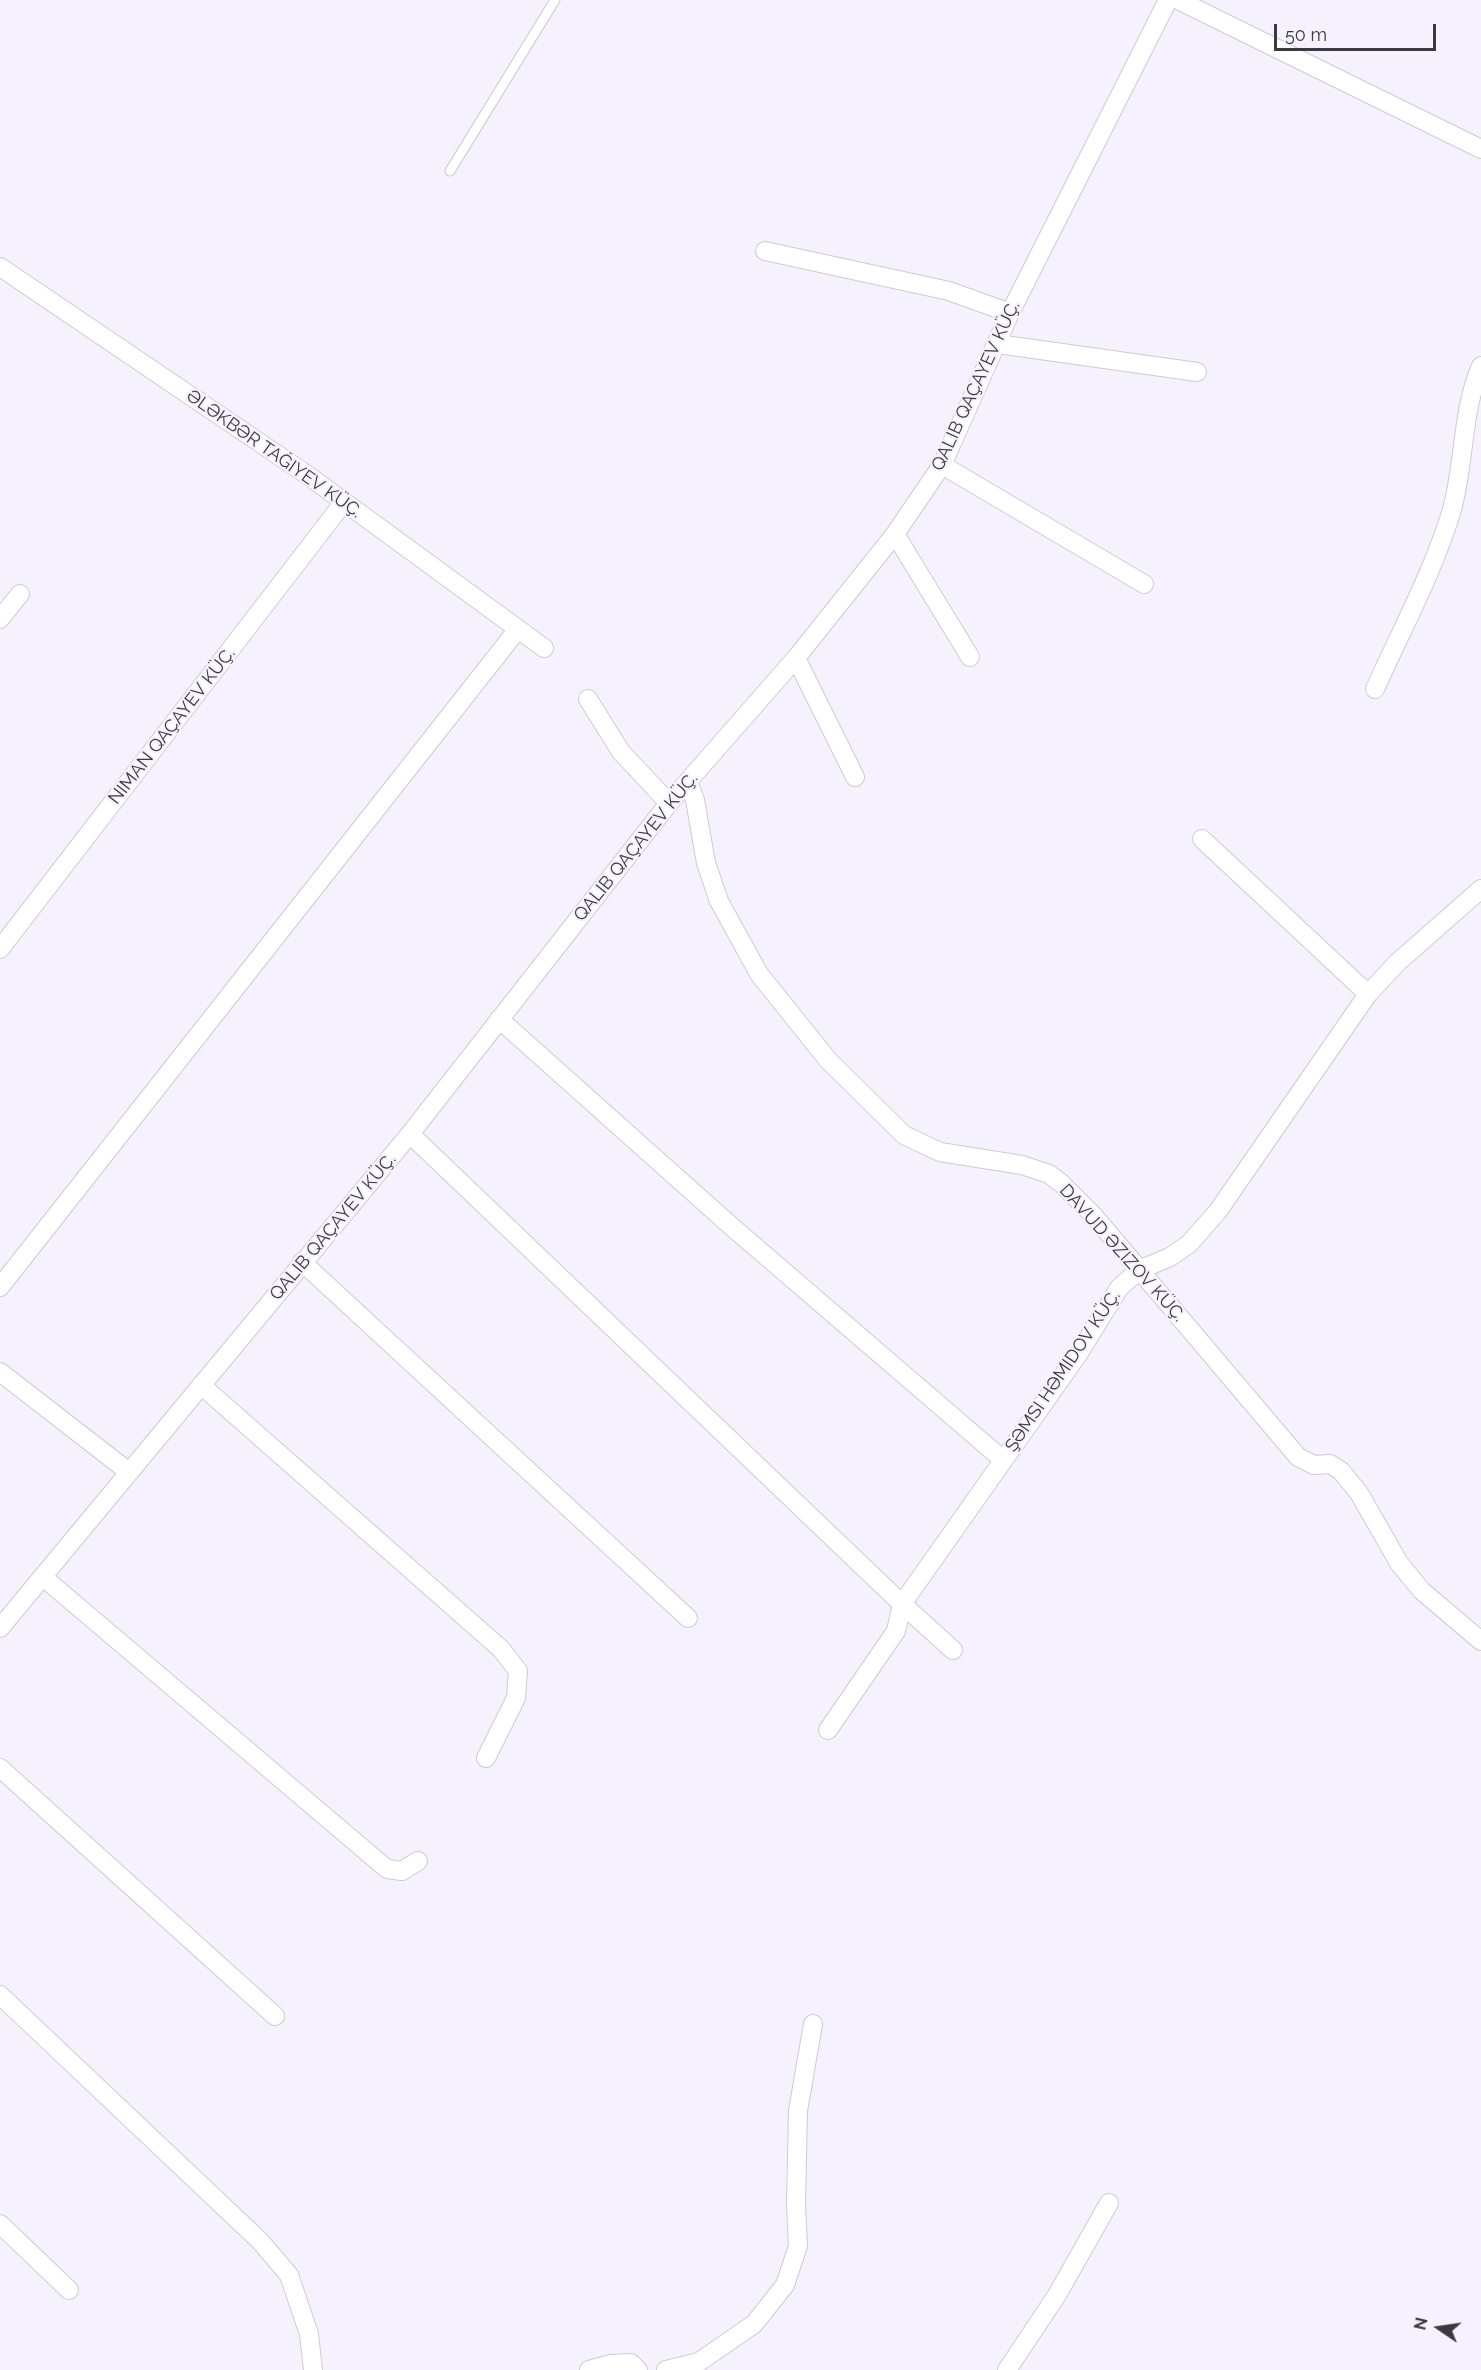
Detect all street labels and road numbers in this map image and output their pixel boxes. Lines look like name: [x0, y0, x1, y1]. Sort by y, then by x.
street label: QALIB QAÇAYEV KÜÇ.: [927, 298, 1025, 474]
street label: ƏLƏKBƏR TAĞIYEV KÜÇ.: [182, 385, 366, 523]
street label: NIMAN QAÇAYEV KÜÇ.: [104, 643, 240, 809]
street label: QALIB QAÇAYEV KÜÇ.: [569, 768, 703, 926]
street label: QALIB QAÇAYEV KÜÇ.: [265, 1149, 401, 1305]
street label: DAVUD ƏZIZOV KÜÇ.: [1055, 1180, 1189, 1326]
street label: ŞƏMSI HƏMIDOV KÜÇ.: [1001, 1286, 1125, 1456]

